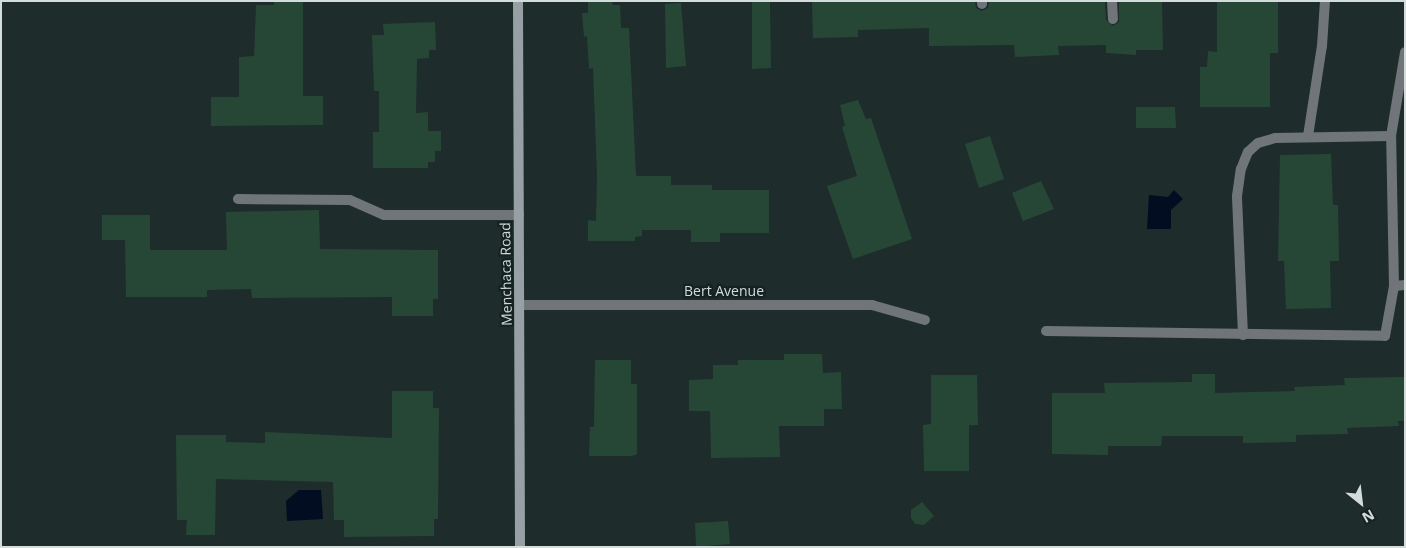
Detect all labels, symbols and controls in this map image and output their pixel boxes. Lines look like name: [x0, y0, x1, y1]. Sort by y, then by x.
street label: Menchaca Road: [497, 222, 515, 326]
street label: Bert Avenue: [684, 283, 764, 299]
north arrow: [1336, 478, 1386, 528]
text: N: [1359, 505, 1378, 528]

